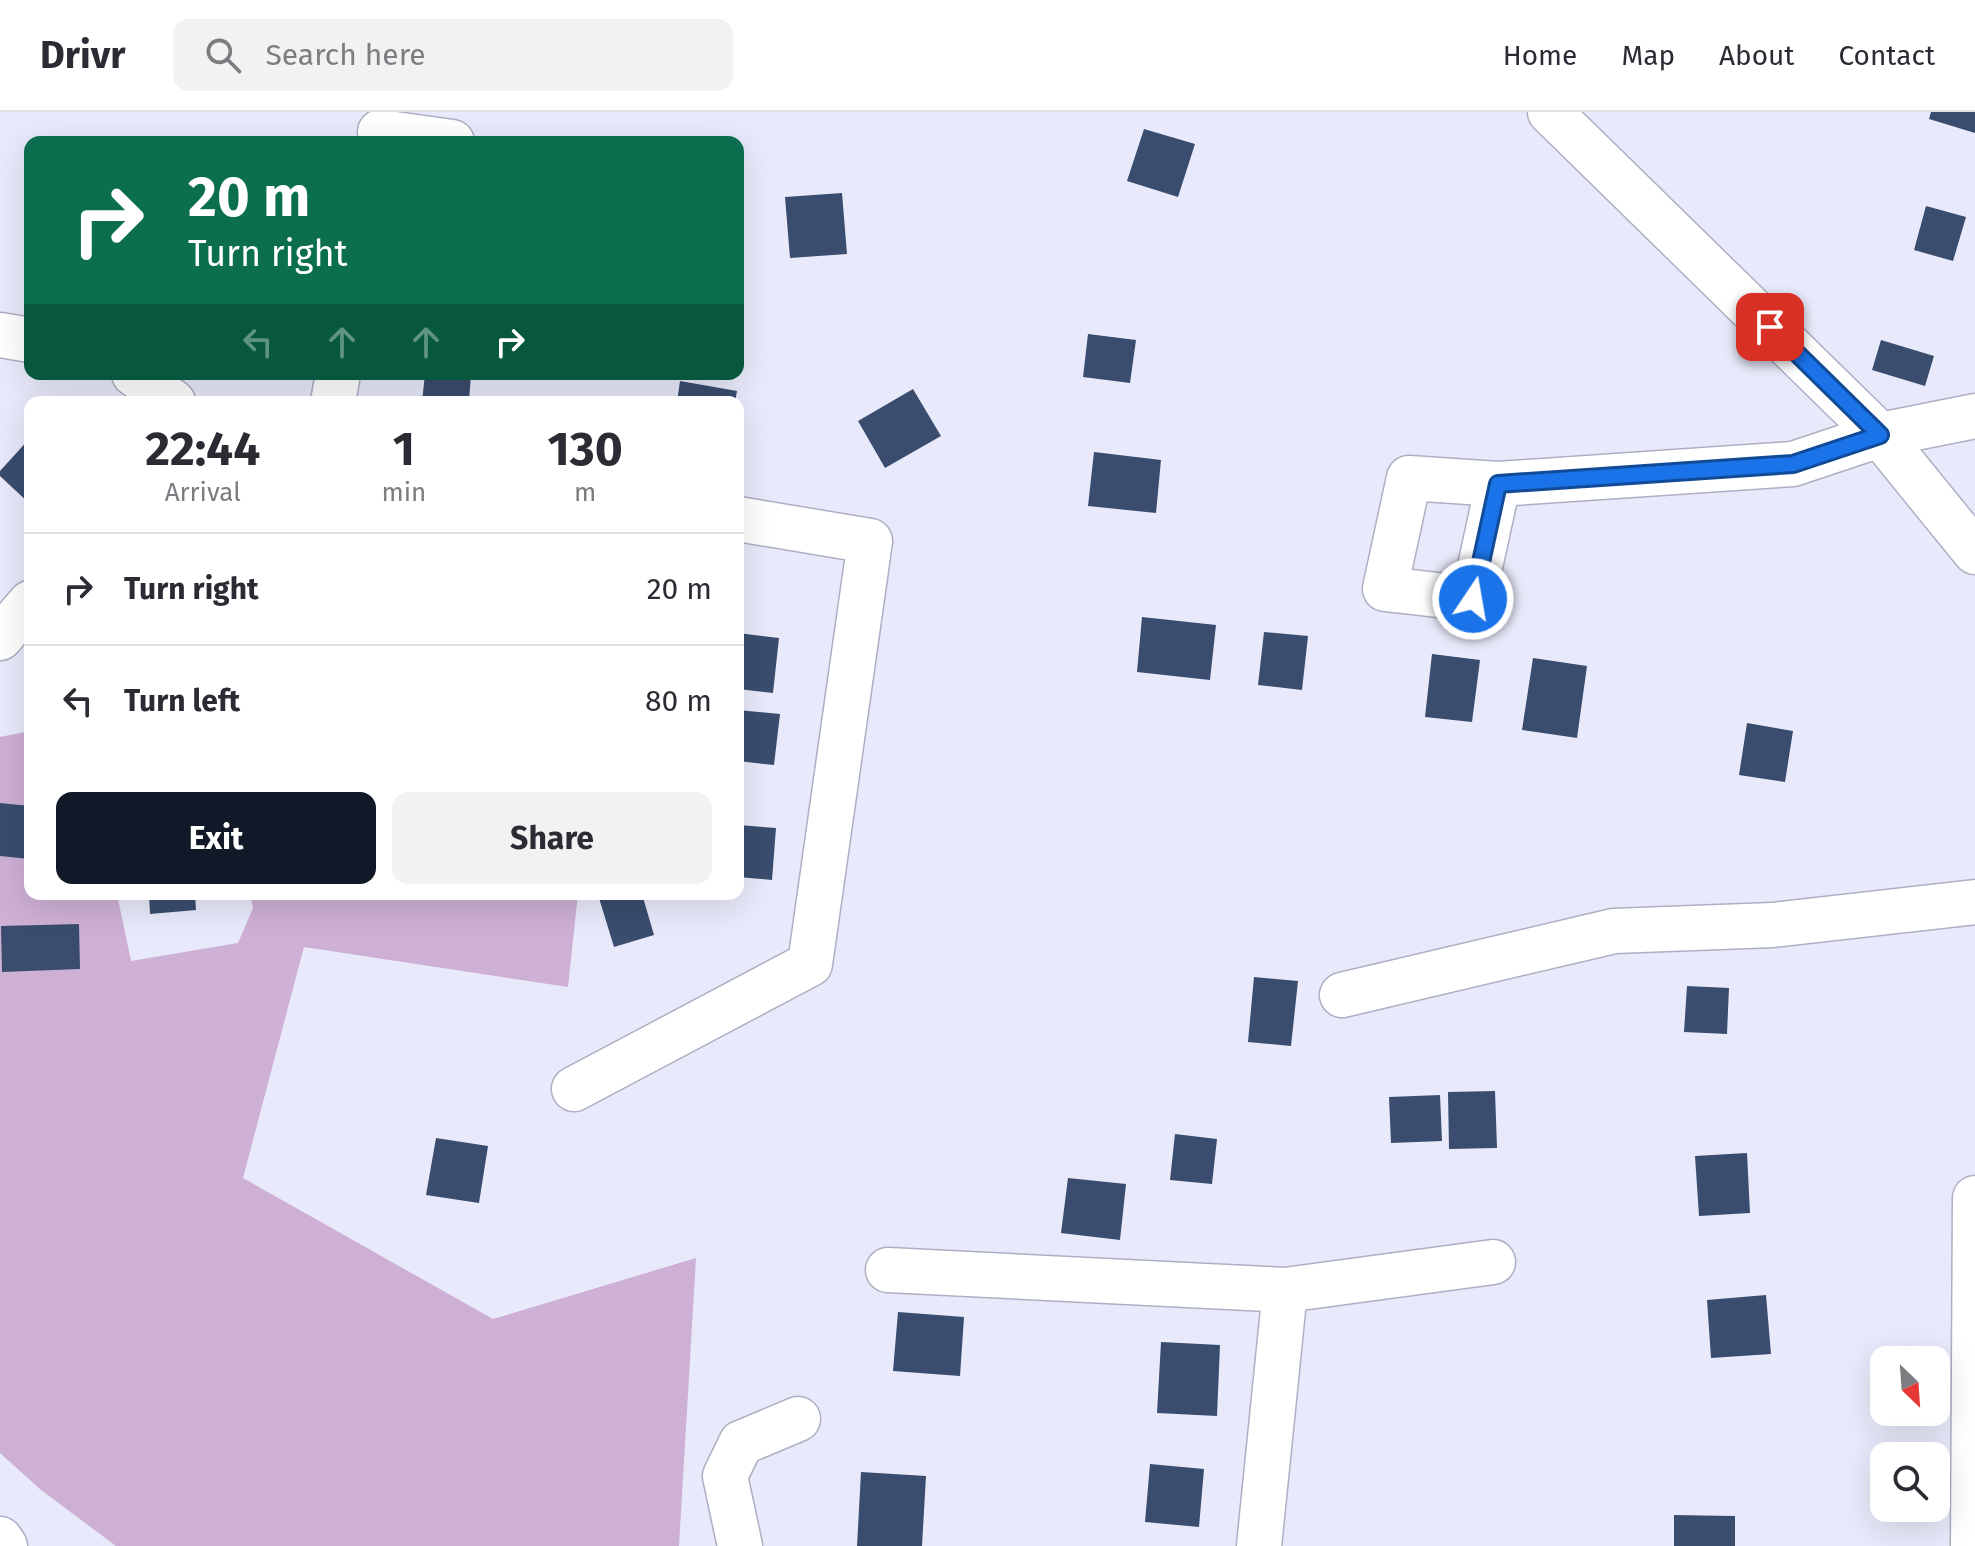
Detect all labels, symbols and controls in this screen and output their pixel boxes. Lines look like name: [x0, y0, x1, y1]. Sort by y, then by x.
search box: [173, 19, 733, 91]
text: Drivr: [40, 32, 125, 78]
icon: search: [201, 33, 245, 77]
text: Search here: [265, 37, 426, 73]
text: Home: [1503, 39, 1577, 72]
text: Map: [1621, 39, 1675, 72]
text: About: [1719, 39, 1794, 72]
text: Contact: [1838, 39, 1935, 72]
text: 20 m: [188, 164, 310, 231]
icon: right: [56, 168, 160, 272]
text: Turn right: [188, 232, 348, 276]
pin: [1736, 293, 1804, 361]
icon: arrive: [1748, 305, 1792, 349]
icon: left: [236, 320, 280, 364]
icon: ahead: [320, 320, 364, 364]
icon: ahead: [404, 320, 448, 364]
icon: right: [488, 320, 532, 364]
text: 22:44: [145, 420, 260, 478]
text: 1: [393, 420, 415, 478]
text: 130: [547, 420, 623, 478]
text: Arrival: [165, 477, 241, 508]
text: min: [381, 477, 426, 508]
text: m: [574, 477, 596, 508]
position arrow: [1431, 557, 1515, 641]
icon: right: [56, 567, 100, 611]
text: Turn right: [124, 571, 259, 607]
text: 20 m: [647, 571, 712, 607]
icon: left: [56, 679, 100, 723]
text: Turn left: [124, 683, 240, 719]
text: 80 m: [645, 683, 712, 719]
button: Exit: [56, 792, 376, 884]
button: Share: [392, 792, 712, 884]
north arrow: [1870, 1346, 1950, 1426]
map controls: [1870, 1346, 1950, 1522]
button: search: [1870, 1442, 1950, 1522]

